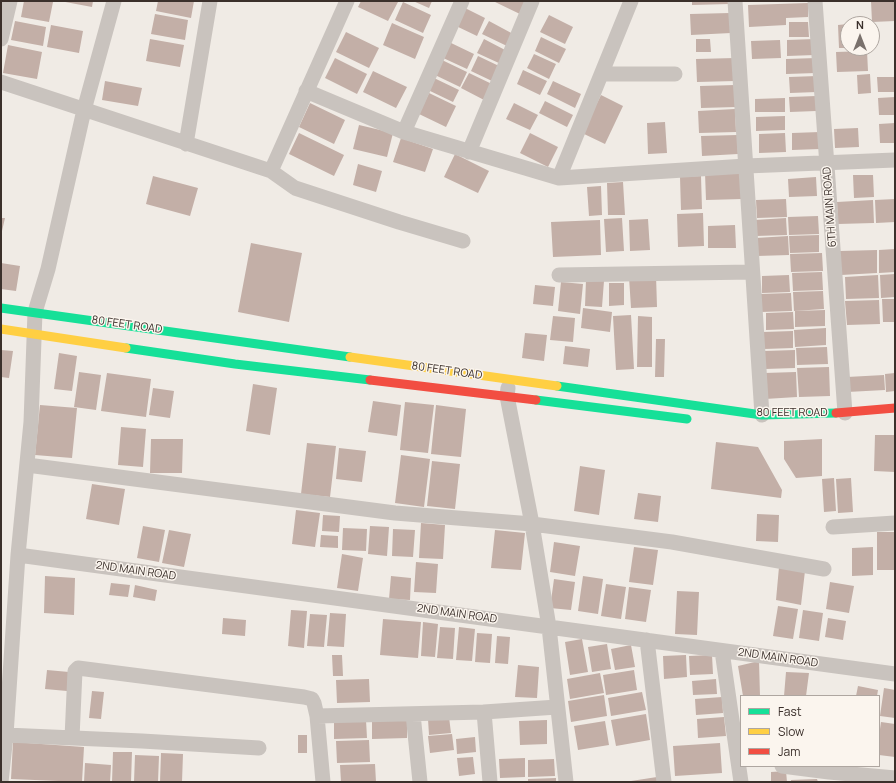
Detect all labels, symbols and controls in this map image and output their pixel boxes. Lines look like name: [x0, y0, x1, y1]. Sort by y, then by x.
north arrow: [840, 16, 880, 56]
text: N: [856, 17, 864, 32]
street label: 6TH MAIN ROAD: [821, 166, 839, 248]
street label: 80 FEET ROAD: [91, 314, 163, 336]
street label: 80 FEET ROAD: [411, 360, 483, 382]
street label: 80 FEET ROAD: [756, 406, 828, 420]
street label: 2ND MAIN ROAD: [95, 559, 177, 583]
street label: 2ND MAIN ROAD: [416, 602, 498, 626]
street label: 2ND MAIN ROAD: [737, 646, 819, 670]
legend: [740, 695, 880, 767]
text: Fast: [778, 703, 802, 720]
text: Slow: [778, 723, 804, 740]
text: Jam: [778, 743, 800, 760]

